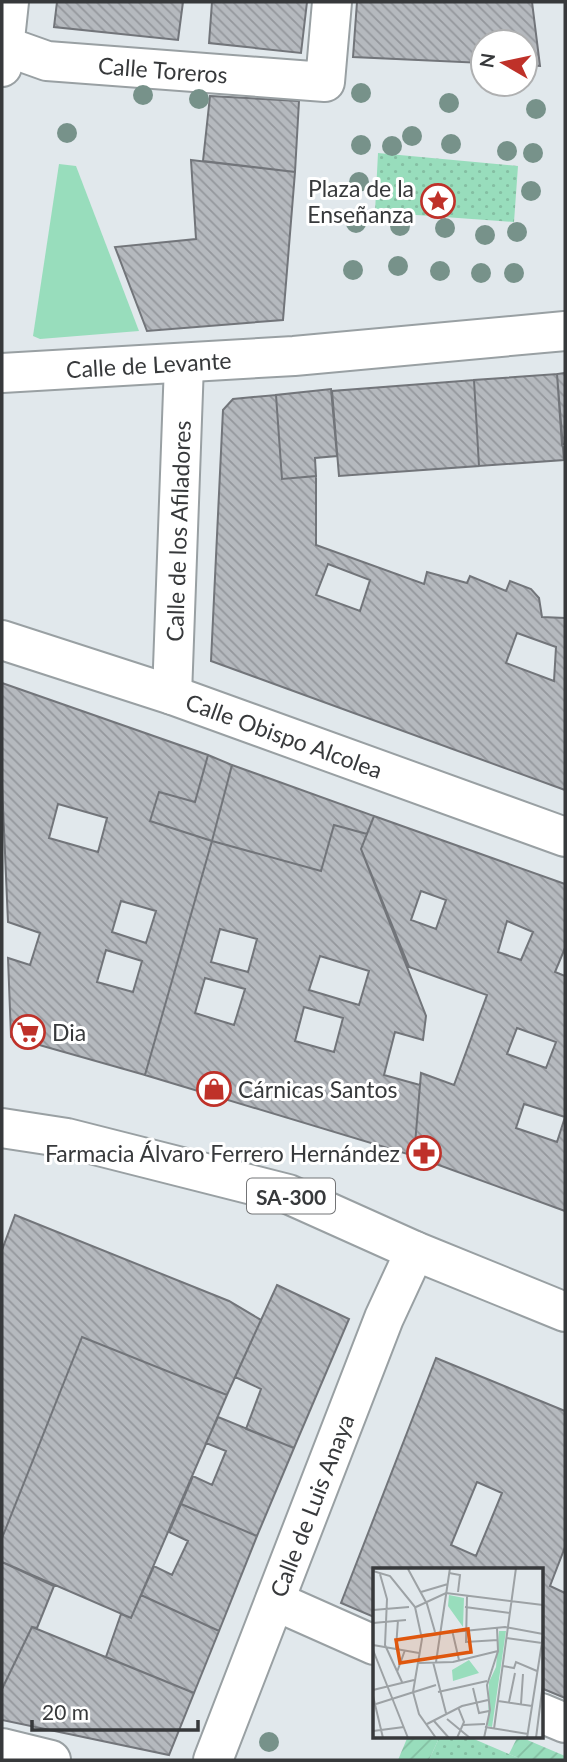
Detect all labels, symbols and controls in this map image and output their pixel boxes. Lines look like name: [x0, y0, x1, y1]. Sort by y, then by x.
north arrow: [469, 28, 539, 98]
street label: Calle Toreros: [97, 51, 229, 89]
text: N: [474, 51, 499, 69]
place label: Plaza de la Enseñanza: [307, 174, 414, 228]
place icon: Plaza de la Enseñanza: [419, 182, 457, 220]
street label: Calle de Levante: [65, 346, 232, 383]
street label: Calle de los Afiladores: [160, 420, 196, 642]
street label: Calle Obispo Alcolea: [182, 687, 386, 784]
supermarket icon: Dia: [9, 1013, 47, 1051]
place label: Dia: [52, 1018, 86, 1046]
shop icon: Cárnicas Santos: [195, 1070, 233, 1108]
place label: Cárnicas Santos: [238, 1075, 397, 1103]
pharmacy icon: Farmacia Álvaro Ferrero Hernández: [405, 1134, 443, 1172]
place label: Farmacia Álvaro Ferrero Hernández: [45, 1139, 400, 1167]
road number: SA-300: [247, 1178, 335, 1214]
street label: Calle de Luis Anaya: [263, 1410, 360, 1601]
inset map: [373, 1568, 542, 1738]
scale bar: [32, 1688, 198, 1732]
text: 20 m: [42, 1699, 89, 1724]

